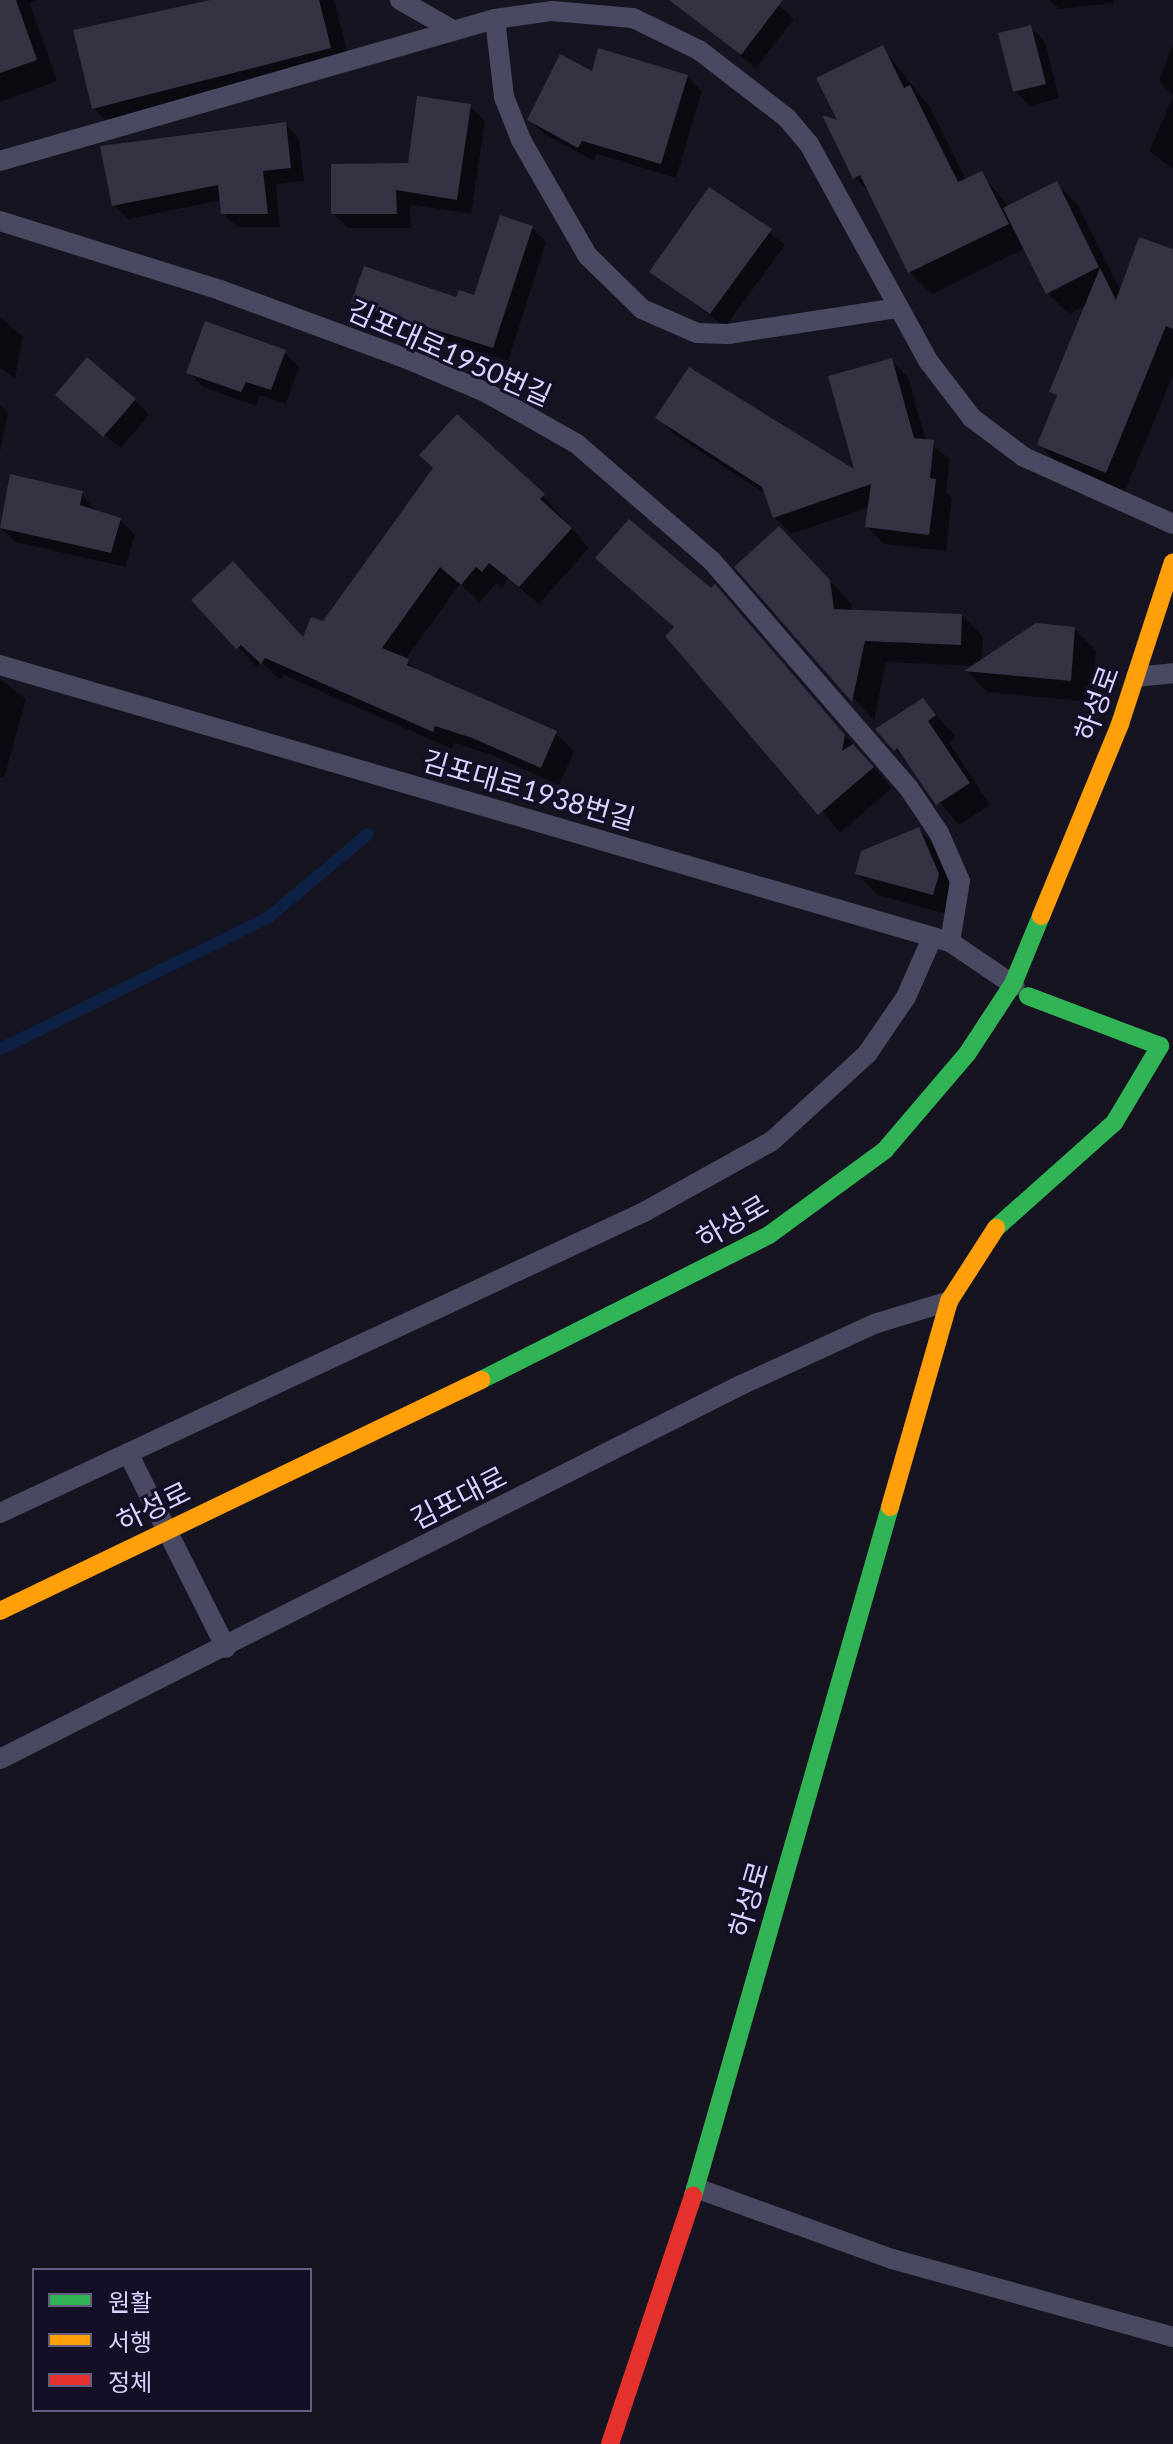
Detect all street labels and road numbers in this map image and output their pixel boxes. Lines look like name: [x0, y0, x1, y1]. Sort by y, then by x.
street label: 김포대로1950번길: [343, 292, 557, 412]
street label: 하성로: [1067, 661, 1125, 745]
street label: 김포대로1938번길: [419, 743, 639, 835]
street label: 하성로: [690, 1187, 774, 1255]
street label: 김포대로: [404, 1459, 512, 1535]
street label: 하성로: [111, 1474, 195, 1538]
street label: 하성로: [721, 1857, 775, 1941]

